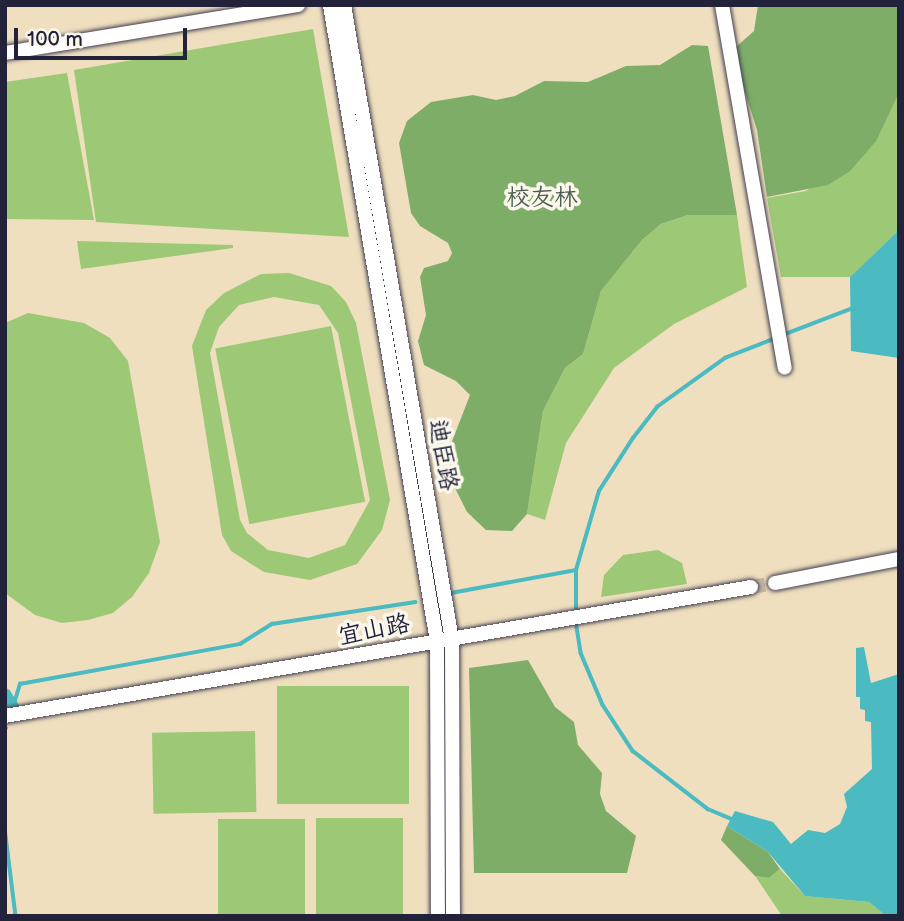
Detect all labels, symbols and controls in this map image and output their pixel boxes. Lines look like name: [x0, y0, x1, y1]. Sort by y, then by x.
scale bar: [18, 14, 191, 58]
text: 100 m: [27, 27, 83, 52]
park label: 校友林: [506, 184, 578, 212]
street label: 迪臣路: [423, 417, 463, 493]
street label: 宜山路: [336, 609, 412, 651]

